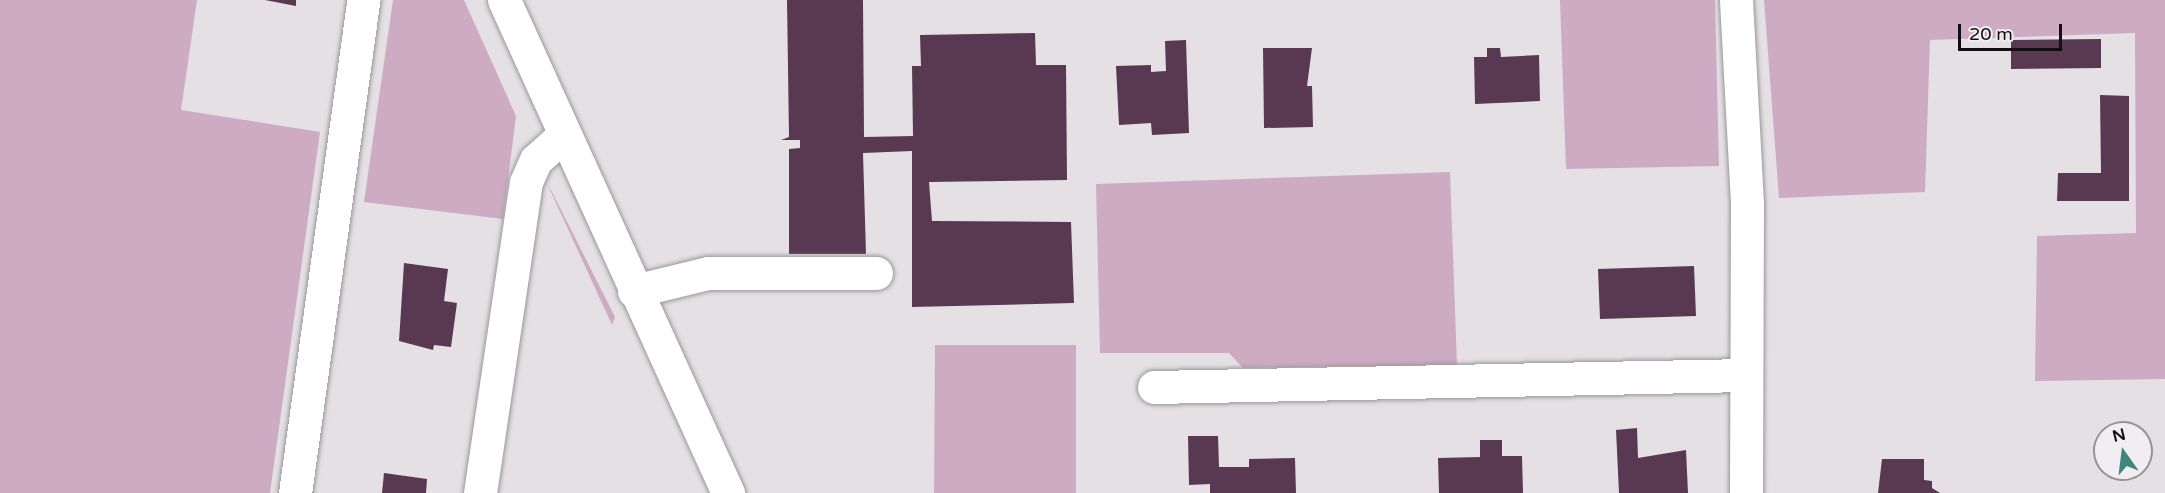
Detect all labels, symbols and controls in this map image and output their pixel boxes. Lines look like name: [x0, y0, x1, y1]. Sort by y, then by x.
scale bar: [1961, 12, 2064, 50]
text: 20 m: [1969, 23, 2013, 45]
north arrow: [2093, 421, 2153, 481]
text: N: [2110, 424, 2128, 447]

